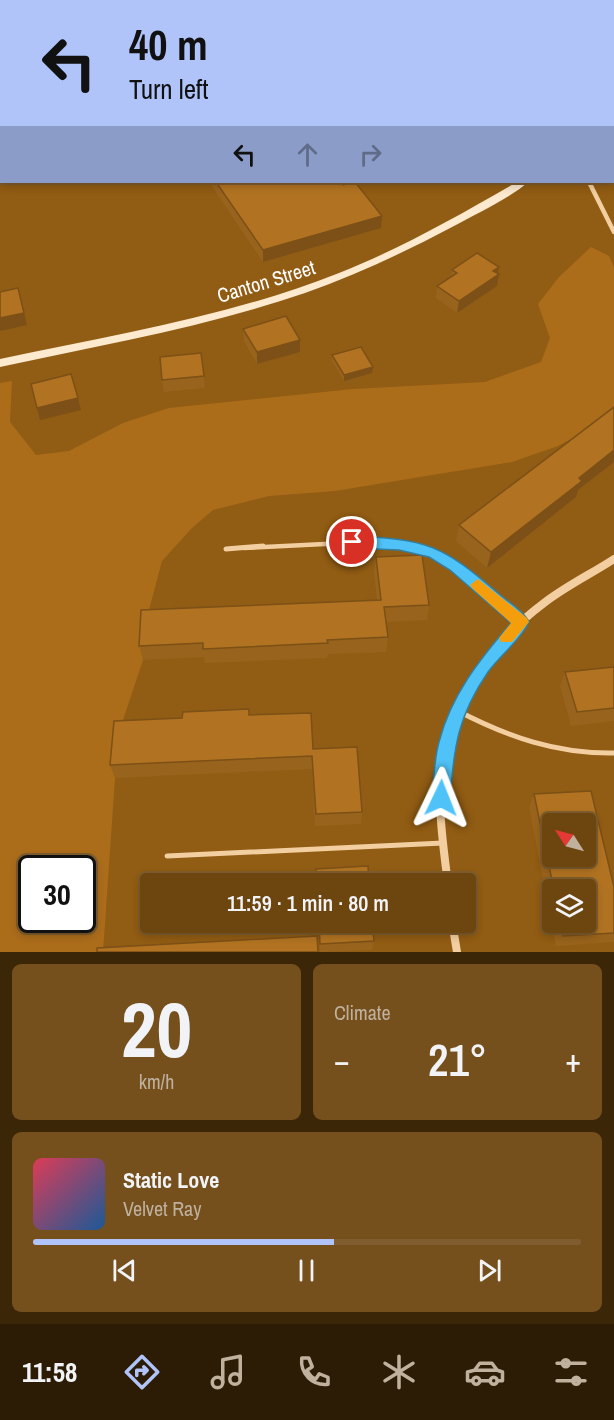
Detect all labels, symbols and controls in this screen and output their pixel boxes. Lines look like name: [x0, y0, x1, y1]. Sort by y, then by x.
text: 40 m: [129, 17, 208, 73]
icon: left: [30, 24, 108, 102]
text: Turn left: [129, 71, 208, 107]
icon: left: [228, 138, 261, 171]
icon: ahead: [291, 138, 324, 171]
icon: right: [354, 138, 387, 171]
street label: Canton Street: [214, 253, 319, 309]
pin: [326, 516, 377, 567]
icon: arrive: [335, 525, 368, 558]
position arrow: [409, 766, 473, 830]
north arrow: [542, 813, 596, 867]
map controls: [542, 813, 596, 933]
speed limit sign: 30: [18, 855, 96, 933]
button: layers: [542, 879, 596, 933]
text: 11:59 · 1 min · 80 m: [227, 888, 389, 918]
text: 20: [121, 976, 192, 1081]
text: Climate: [334, 999, 391, 1026]
text: 21°: [428, 1029, 487, 1090]
text: −: [334, 1038, 350, 1082]
text: +: [565, 1038, 581, 1082]
text: km/h: [139, 1068, 174, 1095]
text: Static Love: [123, 1165, 219, 1195]
text: Velvet Ray: [123, 1195, 201, 1222]
icon: previous: [108, 1254, 141, 1287]
icon: pause: [290, 1254, 323, 1287]
icon: next: [473, 1254, 506, 1287]
icon: directions: [121, 1351, 163, 1393]
icon: music: [207, 1351, 249, 1393]
icon: phone: [293, 1351, 335, 1393]
icon: climate: [378, 1351, 420, 1393]
icon: car: [464, 1351, 506, 1393]
icon: filters: [550, 1351, 592, 1393]
text: 11:58: [22, 1354, 77, 1390]

